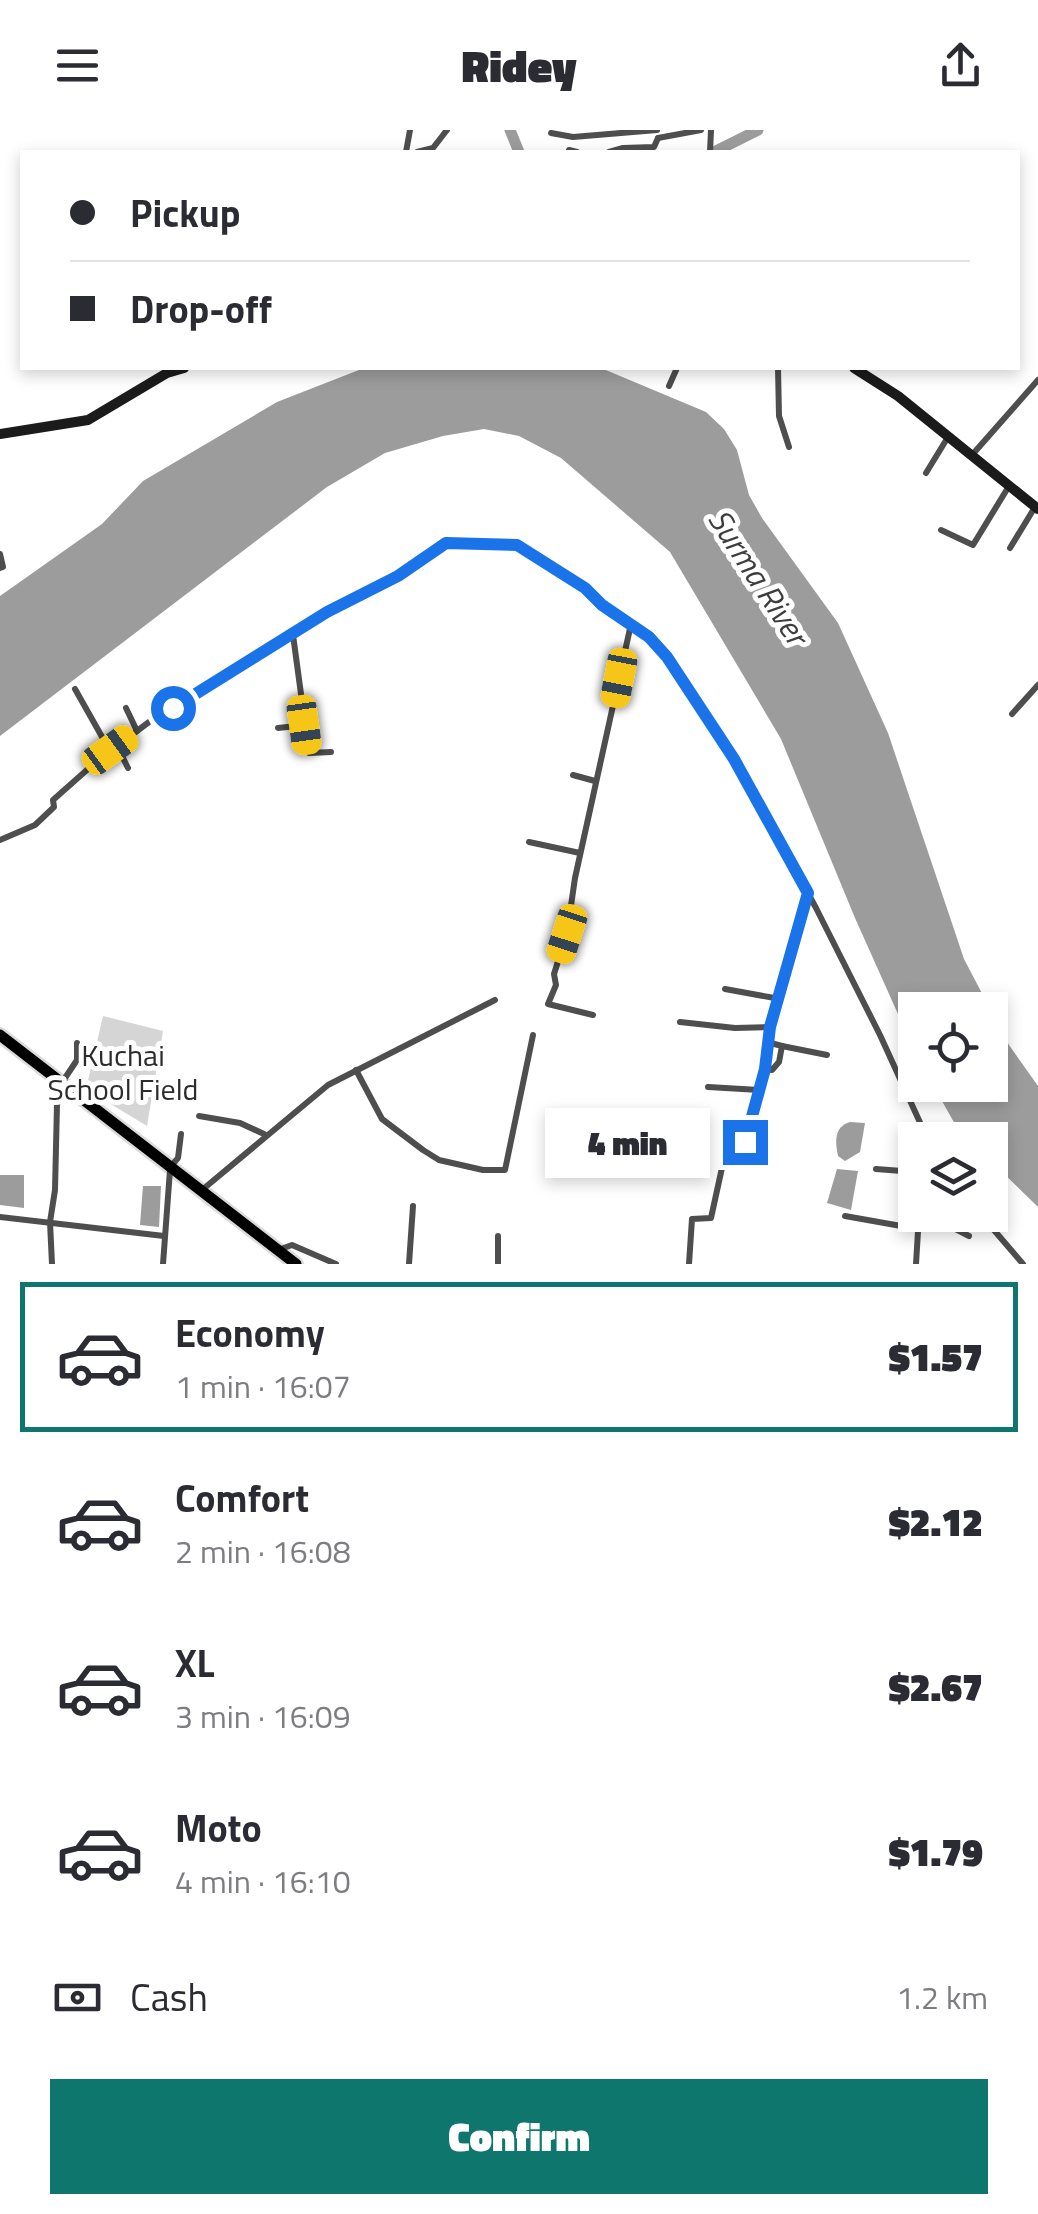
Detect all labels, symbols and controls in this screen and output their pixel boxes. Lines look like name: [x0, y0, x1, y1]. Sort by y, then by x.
text: Ridey: [461, 31, 577, 99]
icon: menu: [50, 38, 105, 93]
icon: share: [933, 38, 988, 93]
text: Pickup: [130, 184, 240, 242]
text: Drop-off: [130, 280, 272, 338]
water label: Surma River: [697, 499, 823, 657]
car: [599, 646, 639, 710]
route start: [151, 686, 196, 731]
car: [285, 693, 323, 757]
car: [77, 720, 143, 780]
car: [543, 901, 591, 967]
map controls: [898, 992, 1008, 1232]
button: locate: [898, 992, 1008, 1102]
park label: Kuchai School Field: [48, 1032, 198, 1112]
callout: 4 min: [545, 1107, 710, 1177]
text: 4 min: [588, 1119, 667, 1167]
route end: [723, 1120, 768, 1165]
button: layers: [898, 1122, 1008, 1232]
text: Economy: [175, 1304, 325, 1362]
icon: car: [55, 1312, 145, 1402]
text: $1.57: [889, 1328, 983, 1386]
text: 1 min · 16:07: [175, 1362, 351, 1410]
text: Comfort: [175, 1469, 309, 1527]
icon: car: [55, 1477, 145, 1567]
text: $2.12: [889, 1493, 983, 1551]
text: 2 min · 16:08: [175, 1527, 351, 1575]
text: XL: [175, 1634, 215, 1692]
icon: car: [55, 1642, 145, 1732]
text: $2.67: [889, 1658, 983, 1716]
text: 3 min · 16:09: [175, 1692, 351, 1740]
text: Moto: [175, 1799, 262, 1857]
icon: car: [55, 1807, 145, 1897]
text: $1.79: [889, 1823, 983, 1881]
text: 4 min · 16:10: [175, 1857, 351, 1905]
text: Cash: [130, 1968, 208, 2026]
icon: cash: [50, 1970, 105, 2025]
text: 1.2 km: [896, 1973, 988, 2021]
button: Confirm: [50, 2079, 988, 2194]

